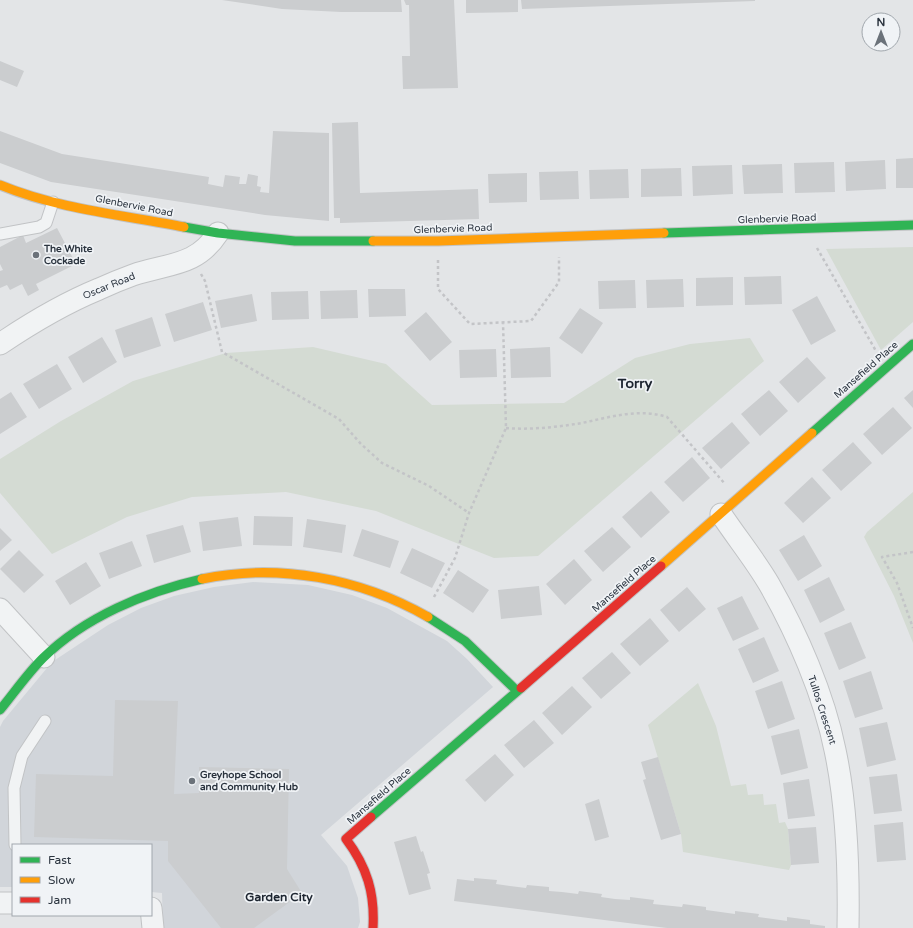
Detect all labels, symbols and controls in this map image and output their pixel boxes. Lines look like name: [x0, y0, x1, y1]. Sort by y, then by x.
north arrow: [861, 12, 901, 52]
text: N: [877, 16, 885, 29]
street label: Glenbervie Road: [94, 193, 174, 219]
street label: Glenbervie Road: [737, 212, 817, 226]
street label: Glenbervie Road: [413, 222, 493, 236]
place label: The White Cockade: [43, 243, 93, 267]
marker: The White Cockade: [31, 250, 41, 260]
street label: Oscar Road: [81, 270, 137, 302]
street label: Mansefield Place: [832, 339, 901, 401]
district label: Torry: [617, 375, 653, 392]
street label: Mansefield Place: [590, 553, 659, 615]
street label: Tullos Crescent: [805, 674, 839, 746]
street label: Mansefield Place: [345, 765, 414, 827]
place label: Greyhope School and Community Hub: [200, 769, 299, 793]
marker: Greyhope School and Community Hub: [187, 776, 197, 786]
legend: [12, 844, 152, 916]
text: Fast: [48, 853, 72, 867]
text: Slow: [48, 873, 75, 887]
district label: Garden City: [245, 890, 313, 905]
text: Jam: [48, 893, 71, 907]

